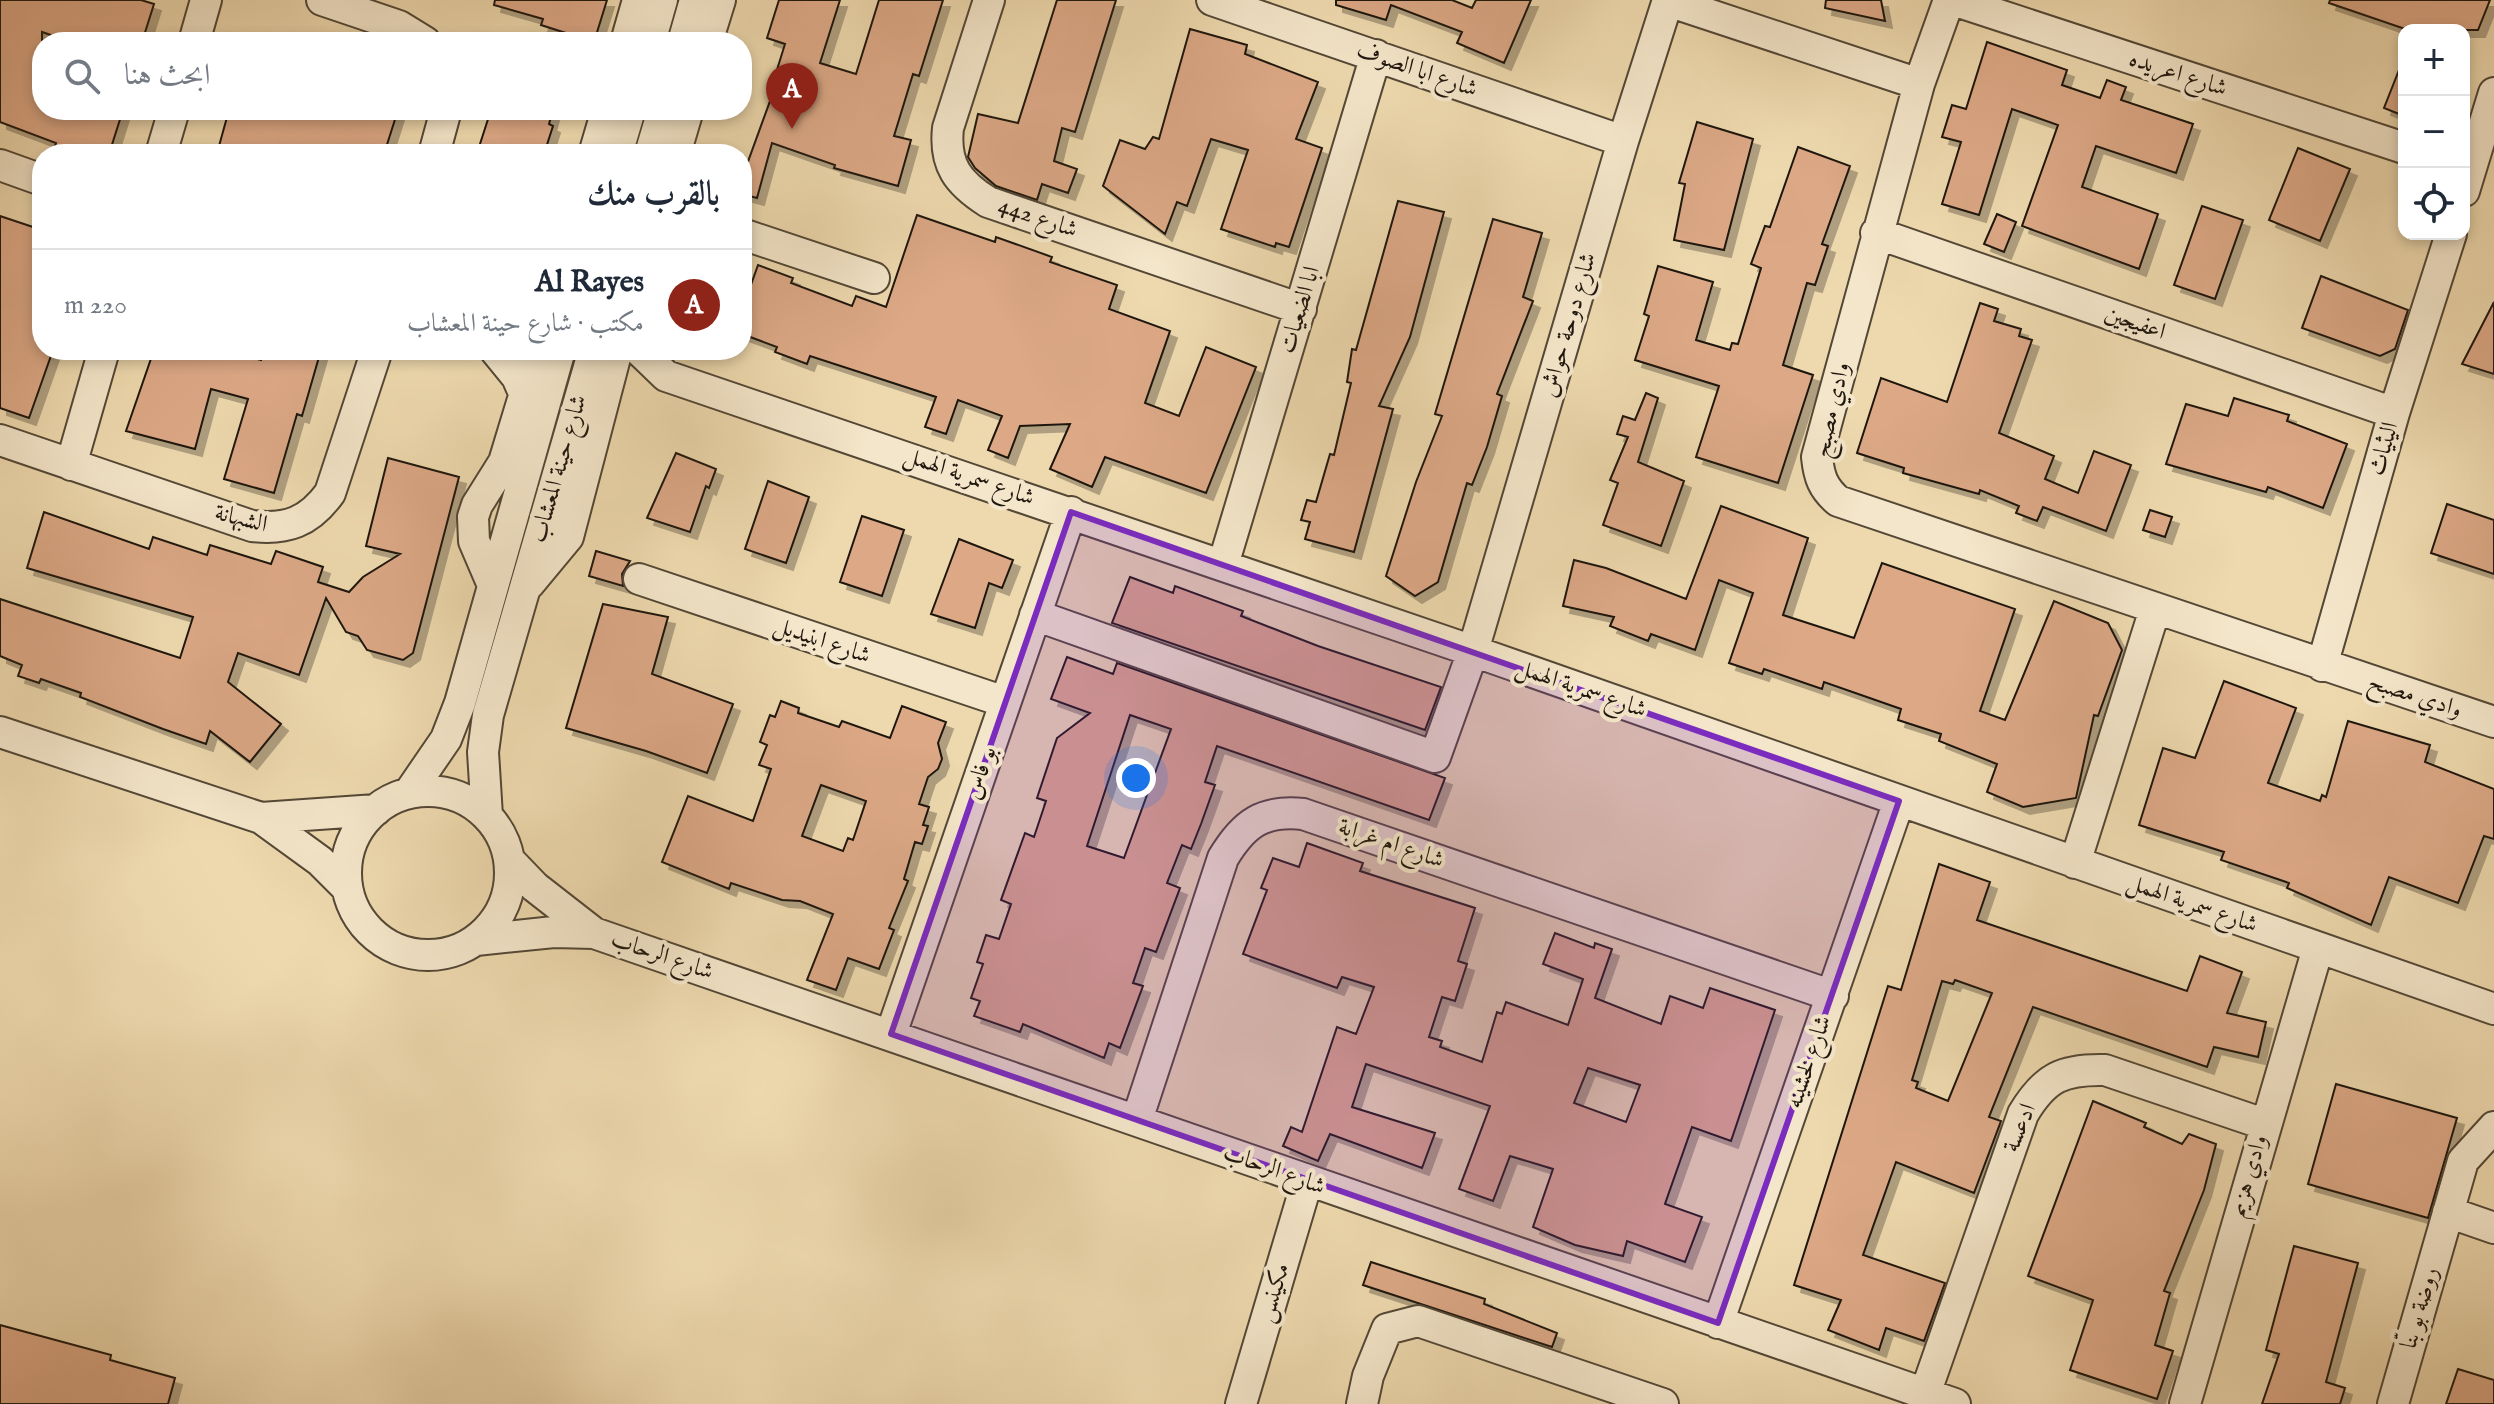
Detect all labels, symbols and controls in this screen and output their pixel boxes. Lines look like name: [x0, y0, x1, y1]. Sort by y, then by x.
map controls: [2398, 24, 2470, 240]
button: +: [2398, 24, 2470, 96]
search box: [32, 32, 752, 120]
street label: شارع ابا الصوف: [1351, 35, 1482, 108]
street label: شارع اعريده: [2124, 44, 2231, 107]
icon: search: [60, 54, 104, 98]
text: ابحث هنا: [124, 57, 211, 95]
pin: A: [766, 63, 818, 129]
button: −: [2398, 96, 2470, 168]
button: locate: [2398, 168, 2470, 240]
text: بالقرب منك: [587, 173, 720, 216]
street label: شارع 442: [993, 190, 1082, 249]
street label: شارع دوحة حواش: [1534, 249, 1607, 402]
street label: ابا الضعيات: [1272, 263, 1328, 357]
text: Al Rayes: [535, 264, 644, 302]
text: 220 m: [64, 289, 127, 322]
text: A: [685, 289, 703, 322]
street label: اعفيجين: [2100, 298, 2170, 348]
text: مكتب · شارع حينة المعشاب: [407, 307, 644, 340]
street label: وادي مصبح: [1806, 359, 1862, 462]
street label: شارع حينة المعشاب: [523, 391, 598, 547]
street label: اليثياث: [2362, 418, 2406, 480]
street label: شارع سمرية الهمل: [898, 440, 1039, 517]
street label: الشبهانة: [211, 498, 271, 540]
street label: شارع ابنيديل: [768, 610, 875, 675]
street label: شارع سمرية الهمل: [1510, 652, 1651, 729]
street label: وادي مصبح: [2363, 666, 2466, 730]
street label: بو فاس: [957, 742, 1005, 804]
your location: [1116, 758, 1156, 798]
street label: شارع ام غرابة: [1333, 811, 1448, 880]
street label: شارع سمرية الهمل: [2121, 867, 2262, 944]
street label: شارع الرحاب: [606, 924, 717, 991]
street label: شارع لخشينه: [1779, 1011, 1842, 1114]
street label: ادعسة: [1996, 1099, 2044, 1157]
street label: وادي هزيم: [2222, 1131, 2279, 1222]
street label: شارع الرحاب: [1218, 1137, 1329, 1206]
street label: مكينس: [1250, 1259, 1298, 1327]
street label: روضة بو بنّا: [2392, 1263, 2446, 1353]

